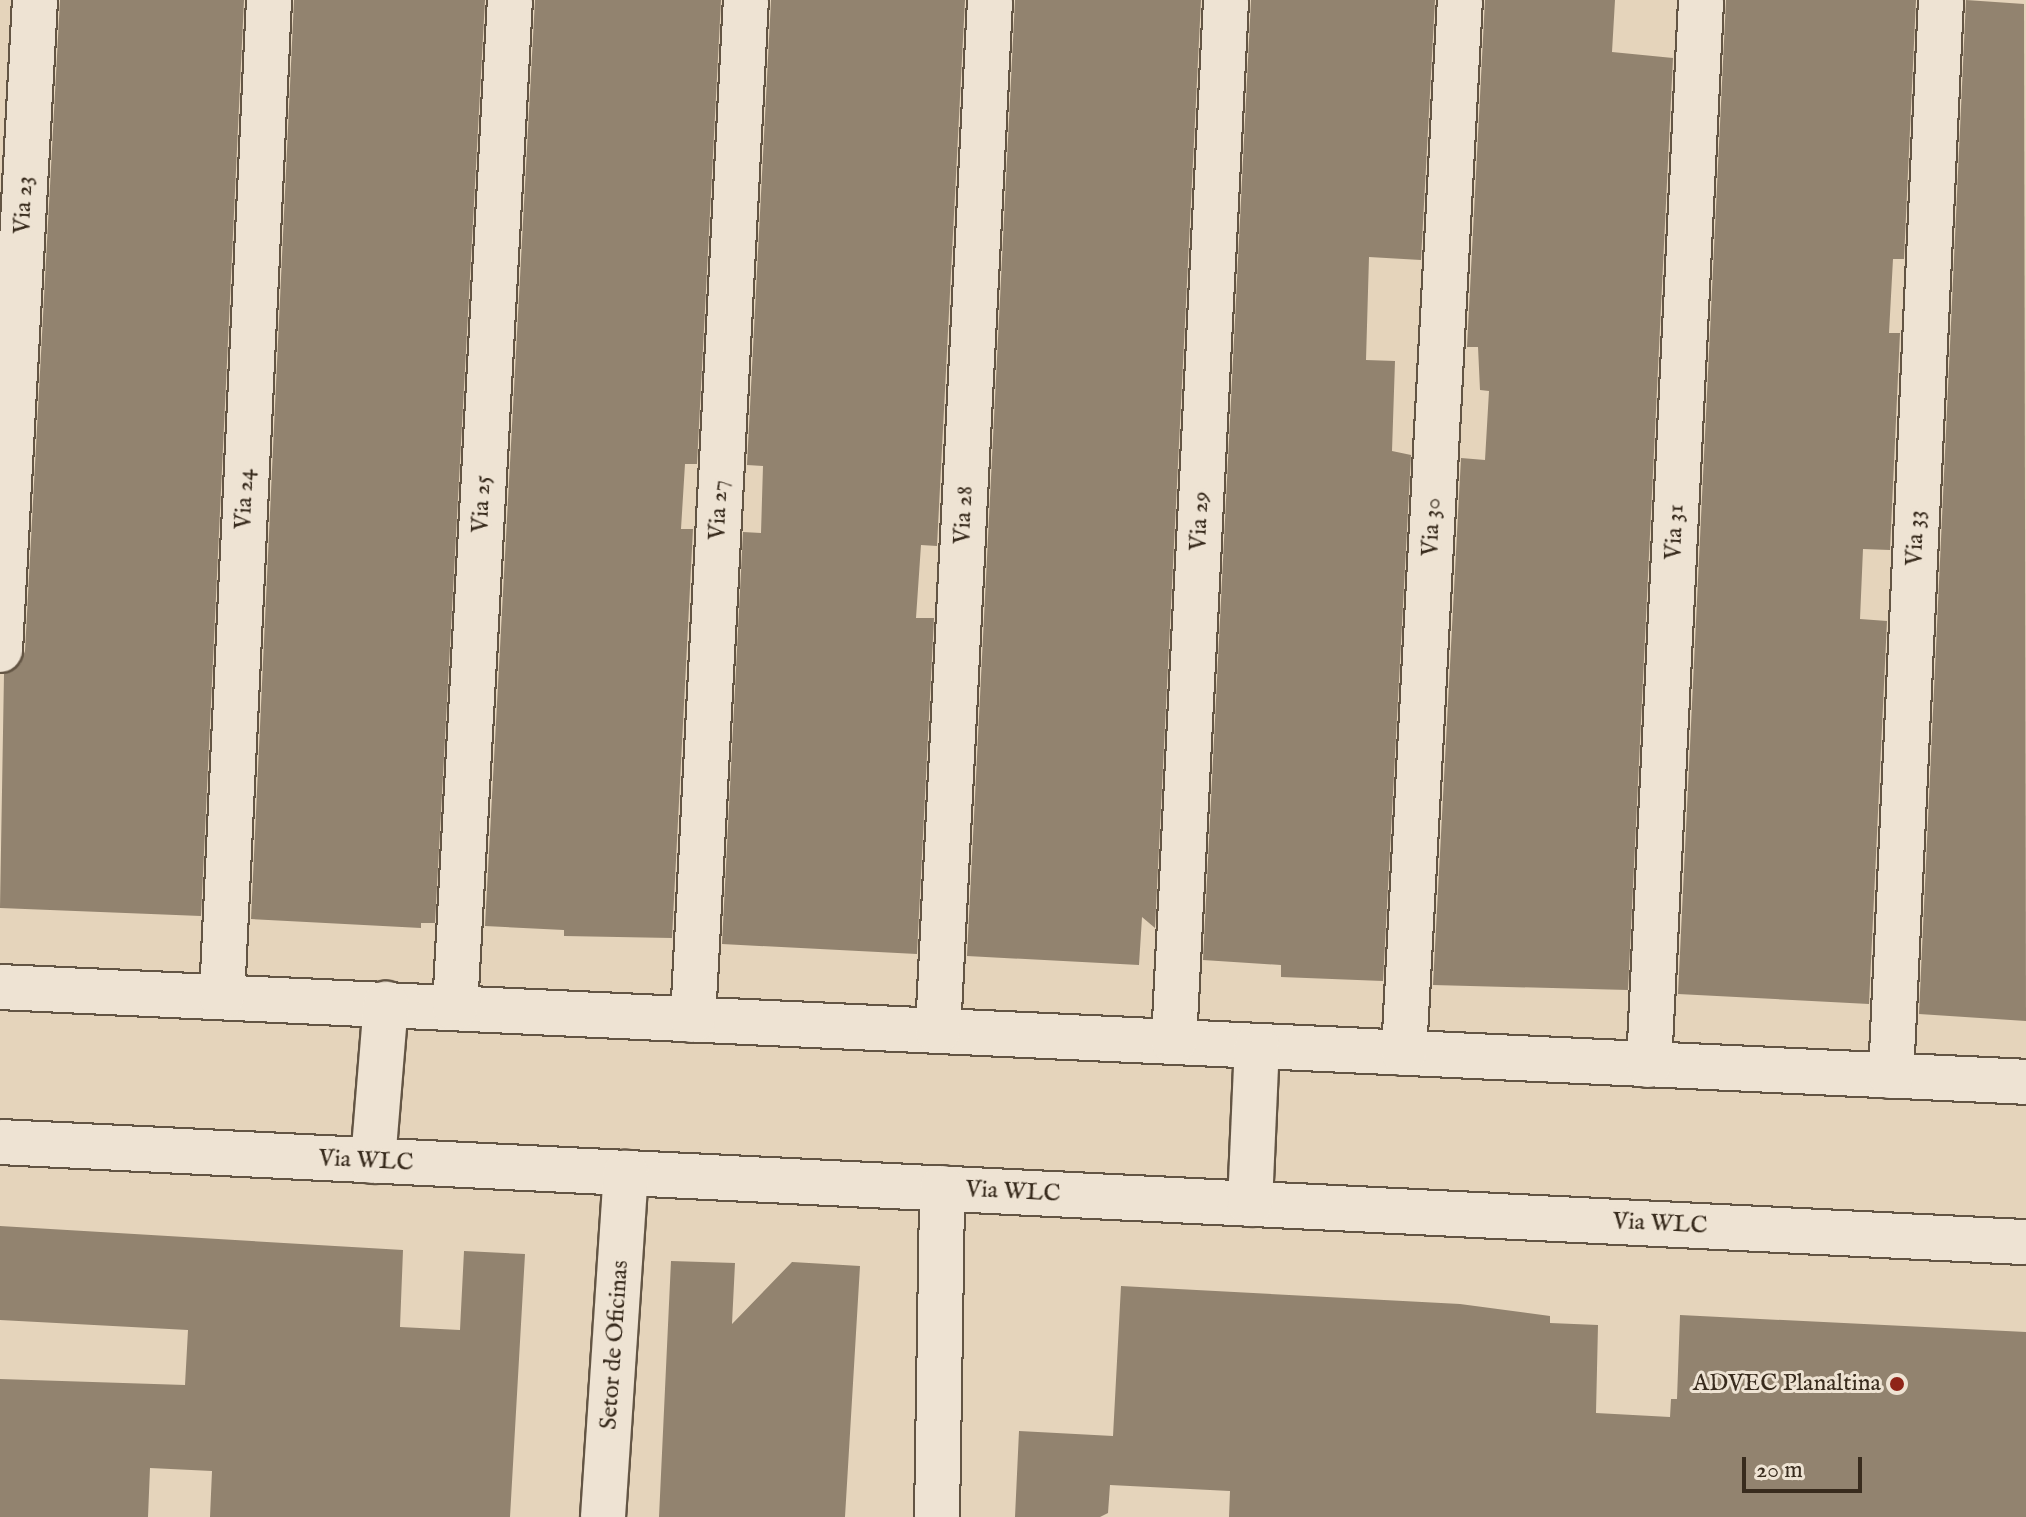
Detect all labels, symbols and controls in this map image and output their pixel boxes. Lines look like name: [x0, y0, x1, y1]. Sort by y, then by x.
street label: Via 23: [8, 175, 40, 235]
street label: Via 24: [229, 468, 261, 530]
street label: Via 25: [466, 474, 498, 534]
street label: Via 27: [703, 479, 735, 541]
street label: Via 28: [948, 485, 980, 545]
street label: Via 29: [1184, 491, 1216, 551]
street label: Via 30: [1416, 497, 1448, 557]
street label: Via 31: [1659, 503, 1691, 561]
street label: Via 33: [1900, 509, 1932, 567]
street label: Via WLC: [318, 1144, 414, 1178]
street label: Via WLC: [965, 1175, 1061, 1209]
street label: Via WLC: [1612, 1207, 1708, 1241]
street label: Setor de Oficinas: [595, 1259, 635, 1431]
place label: ADVEC Planaltina: [1693, 1370, 1881, 1398]
marker: ADVEC Planaltina: [1888, 1375, 1906, 1393]
scale bar: [1746, 1441, 1866, 1491]
text: 20 m: [1756, 1455, 1803, 1486]

